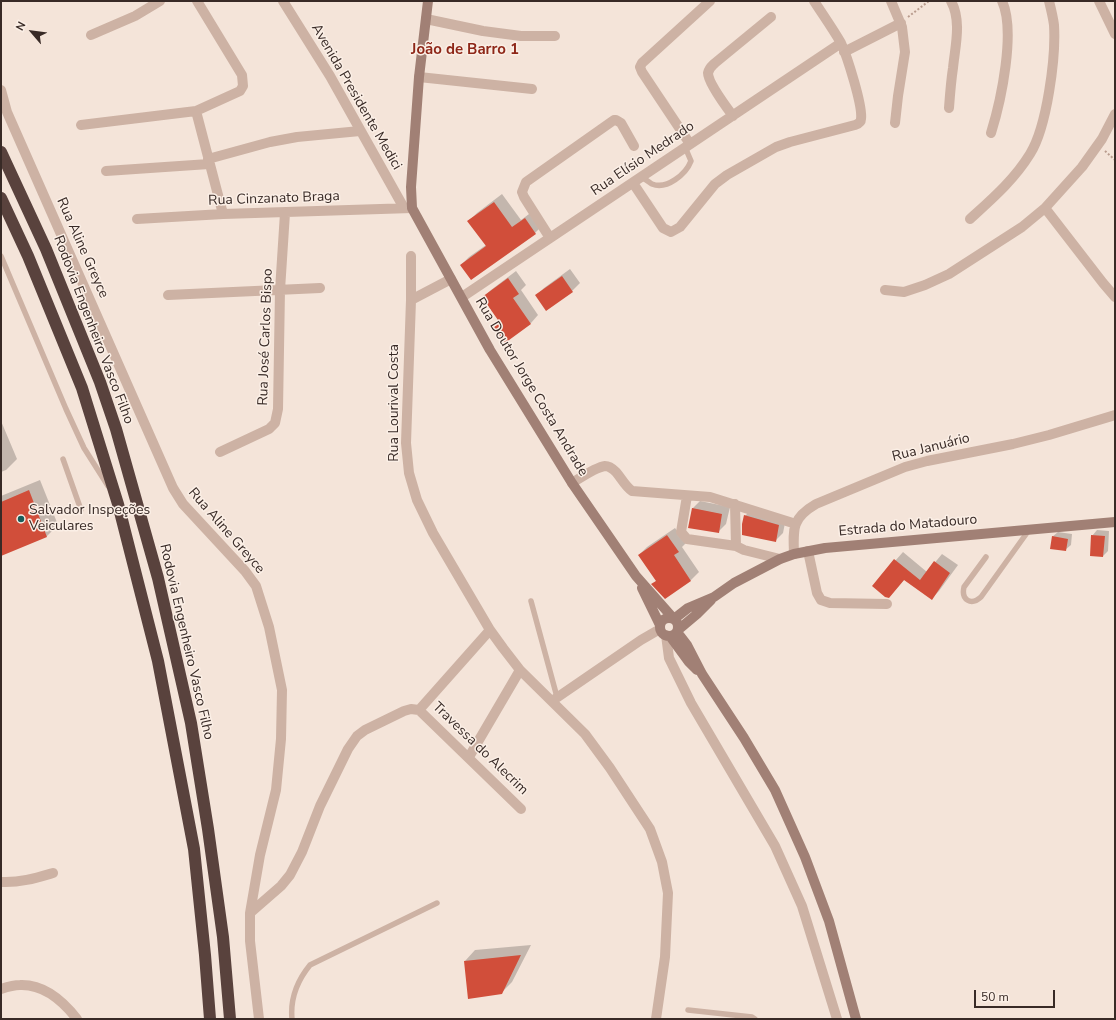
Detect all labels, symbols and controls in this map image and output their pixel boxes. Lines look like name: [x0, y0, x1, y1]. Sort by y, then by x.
north arrow: [12, 12, 52, 52]
text: N: [12, 19, 30, 33]
street label: Avenida Presidente Medici: [307, 21, 405, 173]
district label: João de Barro 1: [411, 41, 519, 59]
street label: Rua Elísio Medrado: [588, 118, 698, 200]
street label: Rua Cinzanato Braga: [208, 188, 340, 210]
street label: Rua Aline Greyce: [52, 195, 112, 301]
street label: Rodovia Engenheiro Vasco Filho: [49, 233, 137, 427]
street label: Rua José Carlos Bispo: [255, 268, 277, 406]
street label: Rua Doutor Jorge Costa Andrade: [471, 295, 591, 479]
street label: Rua Lourival Costa: [387, 344, 403, 462]
street label: Rua Januário: [890, 430, 972, 466]
street label: Rua Aline Greyce: [184, 485, 268, 577]
place label: Salvador Inspeções Veiculares: [29, 503, 150, 536]
street label: Estrada do Matadouro: [838, 512, 978, 540]
marker: Salvador Inspeções Veiculares: [16, 514, 26, 524]
street label: Rodovia Engenheiro Vasco Filho: [155, 542, 217, 742]
street label: Travessa do Alecrim: [429, 699, 531, 799]
scale bar: [976, 982, 1057, 1008]
text: 50 m: [981, 989, 1009, 1005]

